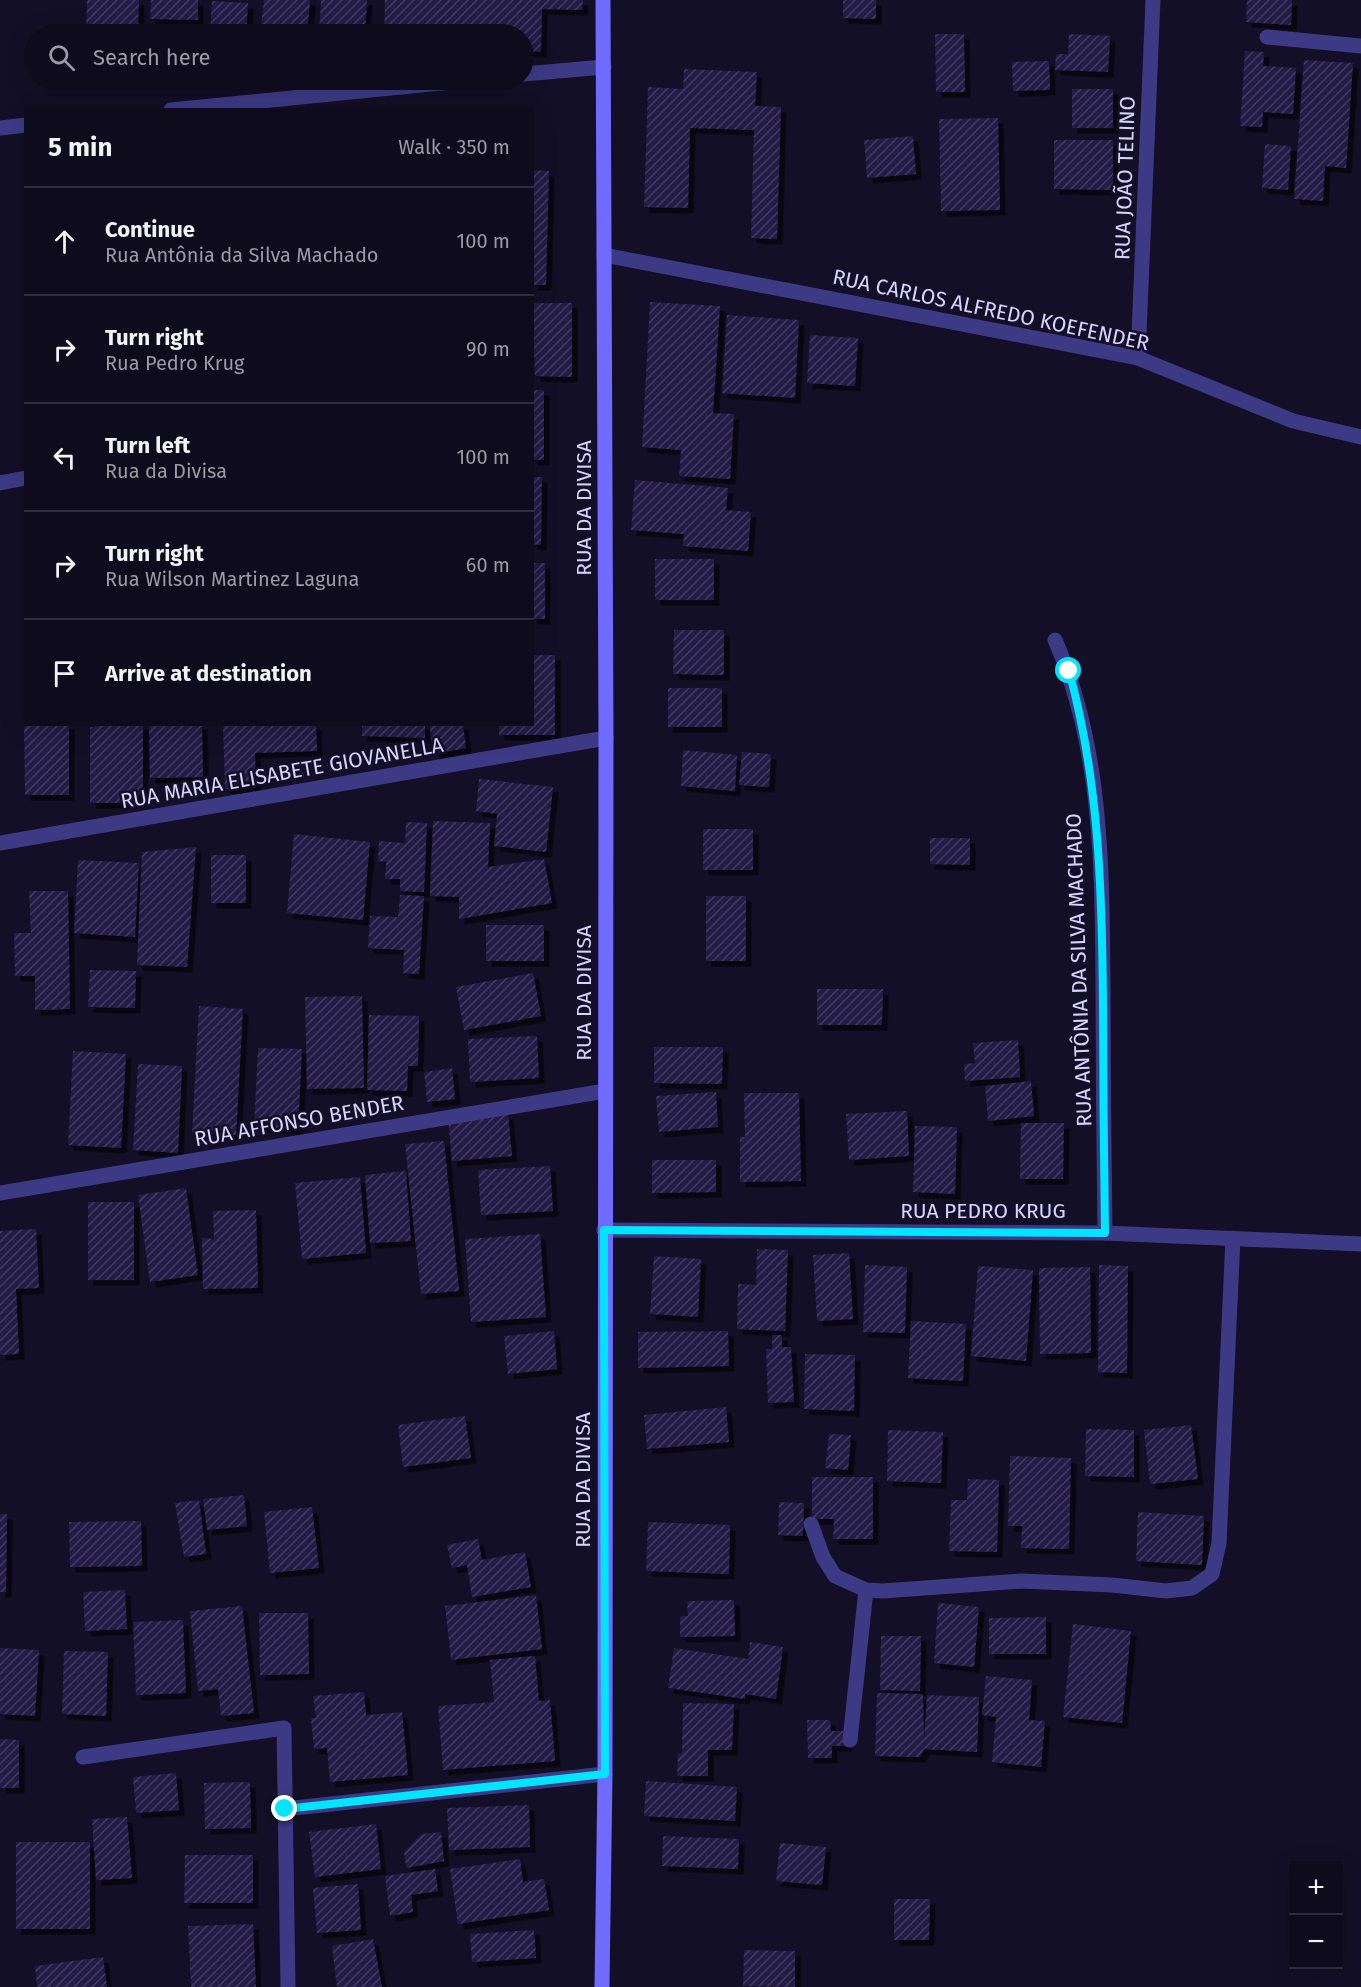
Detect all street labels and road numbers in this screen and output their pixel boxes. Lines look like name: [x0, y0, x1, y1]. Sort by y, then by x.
street label: RUA JOÃO TELINO: [1109, 96, 1141, 260]
street label: RUA CARLOS ALFREDO KOEFENDER: [830, 264, 1152, 356]
street label: RUA DA DIVISA: [571, 440, 597, 576]
street label: RUA MARIA ELISABETE GIOVANELLA: [119, 732, 445, 814]
street label: RUA ANTÔNIA DA SILVA MACHADO: [1061, 813, 1097, 1127]
street label: RUA DA DIVISA: [571, 925, 597, 1061]
street label: RUA AFFONSO BENDER: [192, 1090, 406, 1152]
street label: RUA PEDRO KRUG: [900, 1198, 1066, 1224]
street label: RUA DA DIVISA: [570, 1412, 596, 1548]

